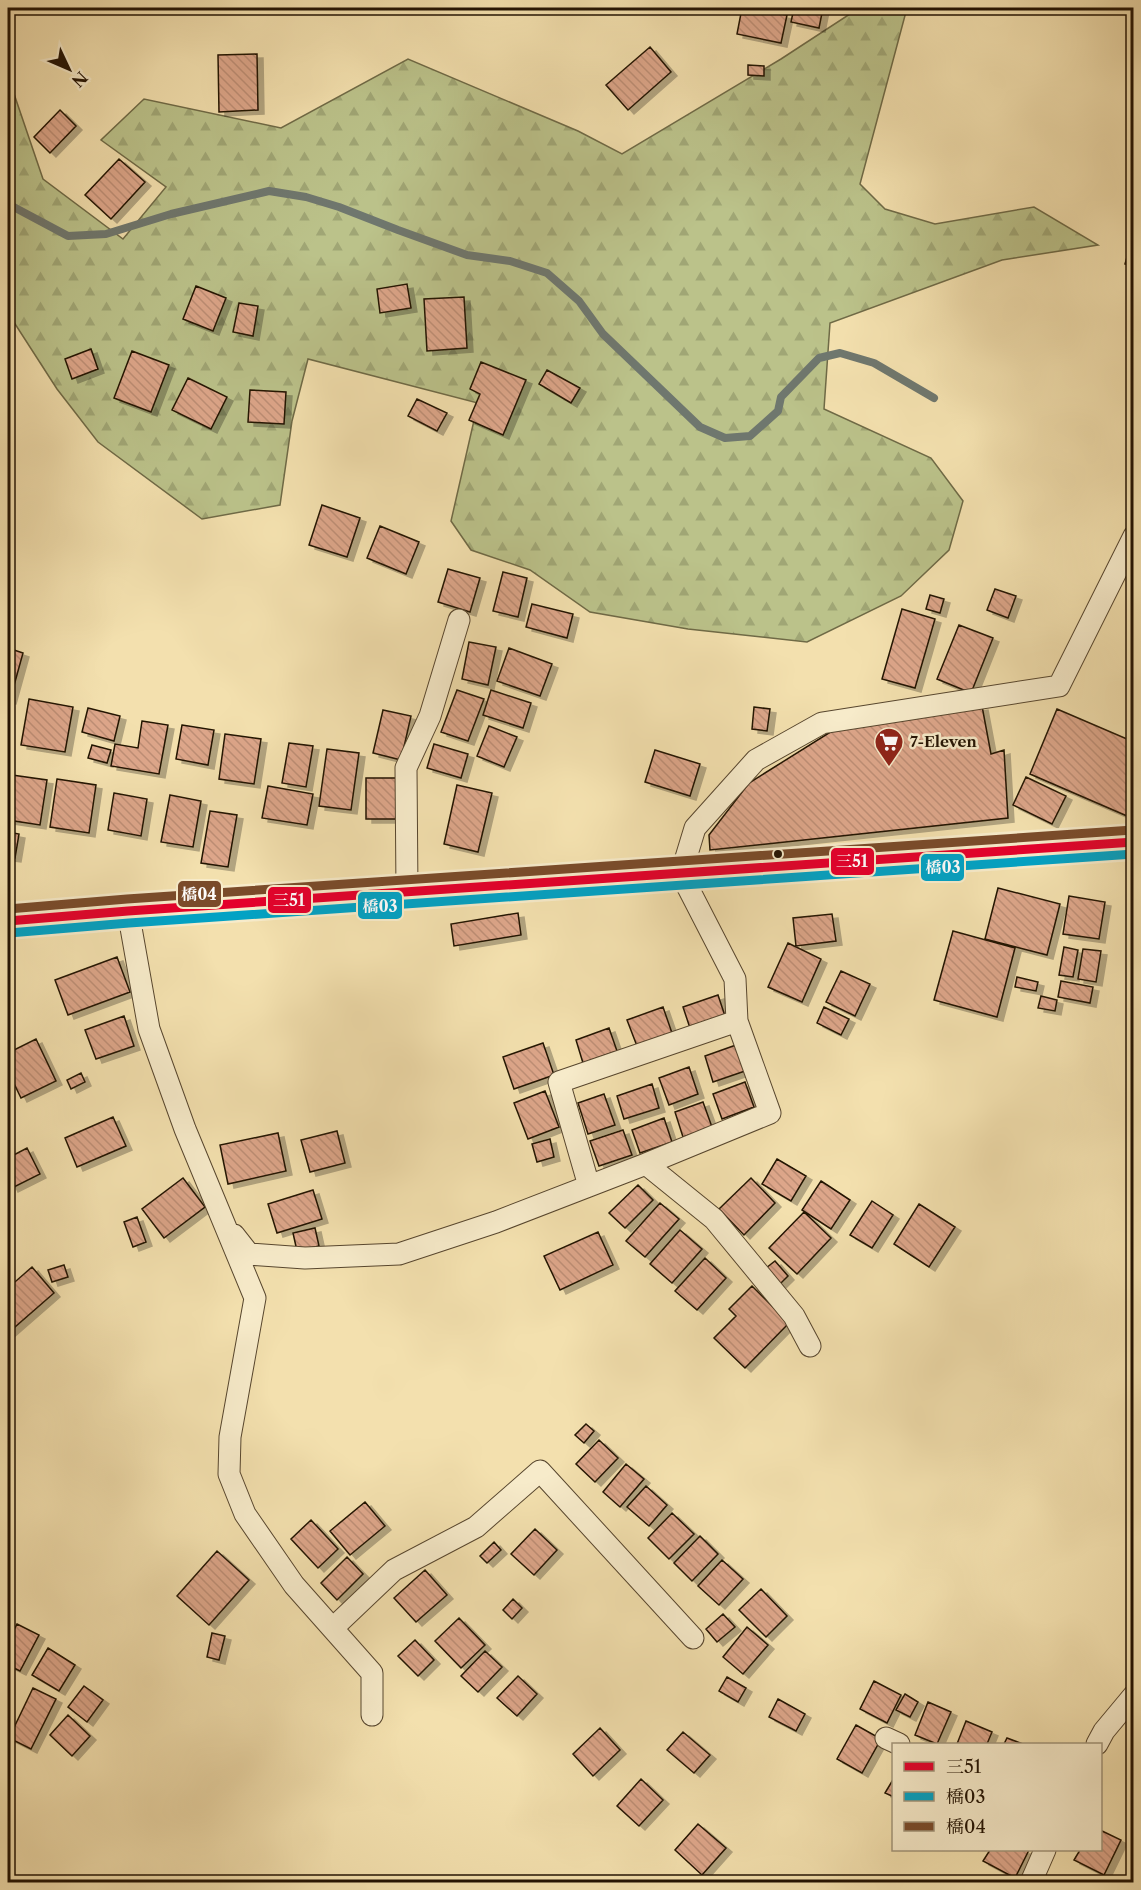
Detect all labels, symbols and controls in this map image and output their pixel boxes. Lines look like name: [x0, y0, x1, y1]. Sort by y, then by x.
north arrow: [39, 39, 99, 99]
text: N: [68, 67, 92, 91]
supermarket icon: 7-Eleven: [873, 726, 905, 768]
place label: 7-Eleven: [910, 732, 978, 751]
line badge: 三51: [830, 847, 875, 876]
unlabelled marker: [772, 848, 784, 860]
text: 三51: [836, 851, 869, 871]
line badge: 橋03: [920, 853, 965, 882]
text: 橋03: [925, 857, 961, 877]
line badge: 橋04: [177, 880, 222, 908]
text: 橋04: [181, 884, 217, 904]
line badge: 三51: [267, 886, 312, 914]
text: 三51: [273, 890, 306, 910]
line badge: 橋03: [357, 891, 403, 920]
text: 橋03: [362, 896, 398, 916]
legend: [892, 1743, 1102, 1851]
text: 三51: [946, 1756, 982, 1778]
text: 橋03: [946, 1786, 985, 1808]
text: 橋04: [946, 1816, 986, 1838]

